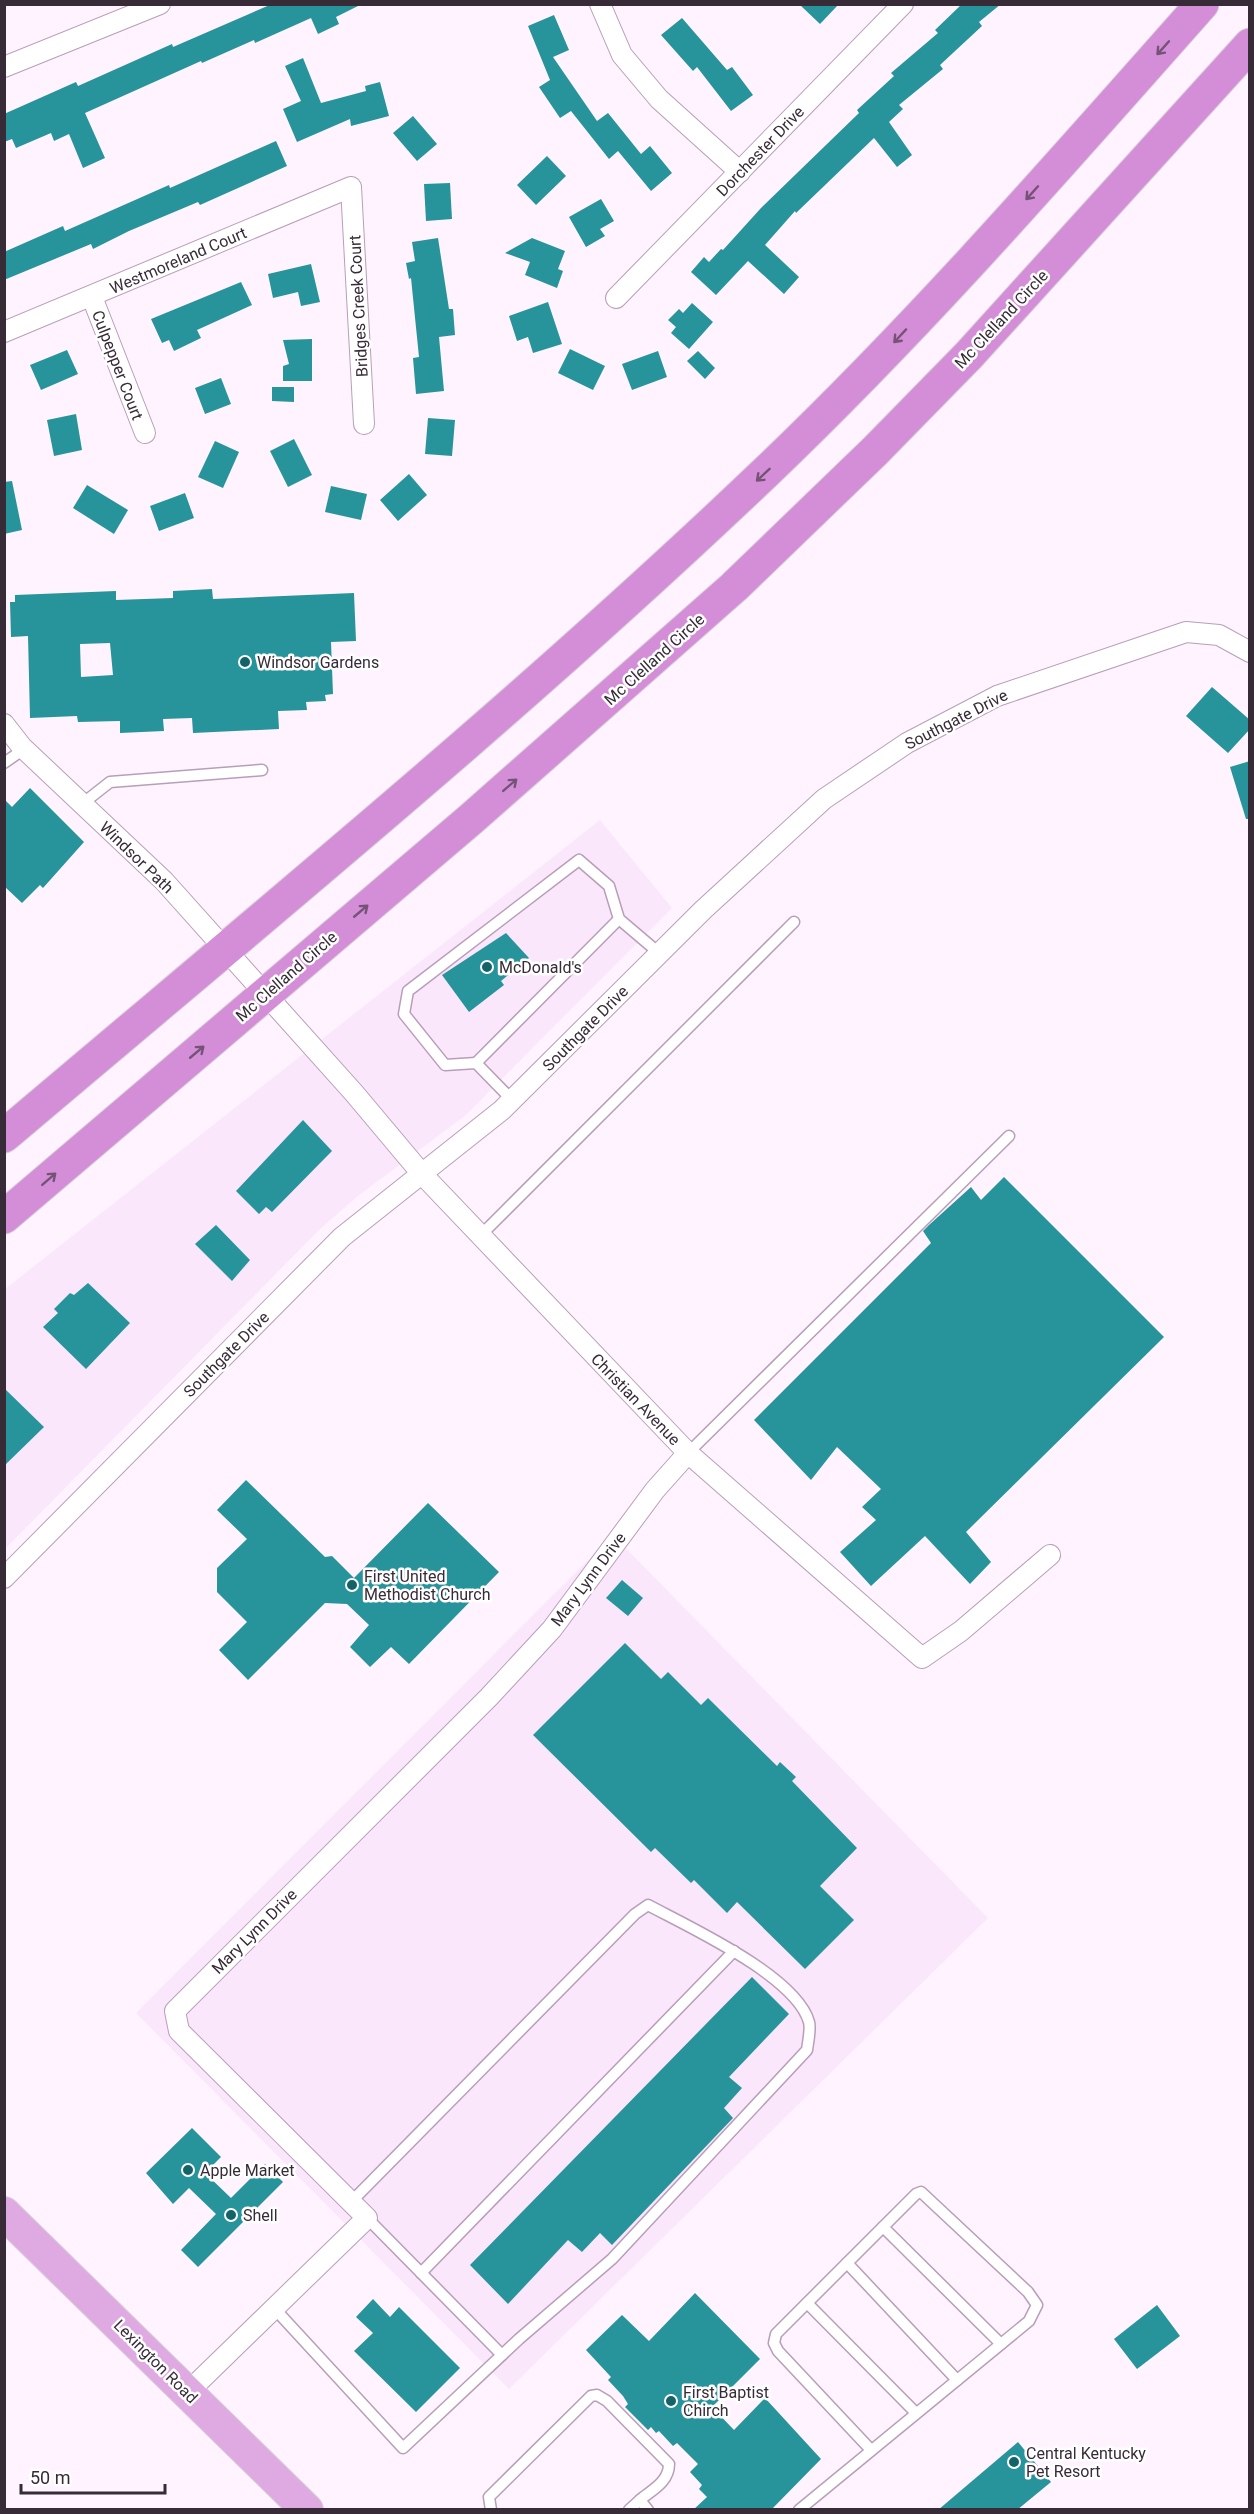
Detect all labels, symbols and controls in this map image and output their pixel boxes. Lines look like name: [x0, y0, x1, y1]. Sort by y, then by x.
one-way arrow: [1156, 40, 1170, 55]
street label: Dorchester Drive: [713, 102, 808, 200]
one-way arrow: [1025, 185, 1039, 200]
street label: Westmoreland Court: [107, 223, 249, 298]
street label: Bridges Creek Court: [345, 235, 372, 377]
street label: Mc Clelland Circle: [951, 266, 1052, 373]
street label: Culpepper Court: [88, 308, 147, 423]
one-way arrow: [893, 329, 907, 344]
one-way arrow: [755, 468, 770, 482]
street label: Mc Clelland Circle: [601, 610, 708, 709]
place label: Windsor Gardens: [257, 653, 379, 672]
marker: Windsor Gardens: [238, 655, 252, 669]
street label: Southgate Drive: [902, 685, 1011, 754]
one-way arrow: [502, 778, 517, 792]
street label: Windsor Path: [96, 817, 178, 897]
one-way arrow: [353, 905, 369, 918]
street label: Mc Clelland Circle: [232, 927, 341, 1025]
place label: McDonald's: [499, 958, 582, 977]
marker: McDonald's: [480, 960, 494, 974]
street label: Southgate Drive: [539, 982, 632, 1075]
one-way arrow: [189, 1045, 204, 1059]
one-way arrow: [41, 1172, 57, 1185]
street label: Southgate Drive: [180, 1308, 273, 1401]
street label: Christian Avenue: [587, 1350, 684, 1449]
street label: Mary Lynn Drive: [547, 1529, 630, 1630]
place label: First United Methodist Church: [364, 1567, 491, 1604]
marker: First United Methodist Church: [345, 1578, 359, 1592]
street label: Mary Lynn Drive: [208, 1885, 301, 1978]
place label: Apple Market: [200, 2161, 295, 2180]
marker: Apple Market: [181, 2163, 195, 2177]
place label: Shell: [243, 2206, 278, 2225]
marker: Shell: [224, 2208, 238, 2222]
street label: Lexington Road: [110, 2316, 201, 2407]
place label: First Baptist Chirch: [683, 2383, 769, 2420]
marker: First Baptist Chirch: [664, 2394, 678, 2408]
place label: Central Kentucky Pet Resort: [1026, 2444, 1146, 2481]
marker: Central Kentucky Pet Resort: [1007, 2455, 1021, 2469]
scale bar: [21, 2457, 165, 2495]
text: 50 m: [30, 2467, 70, 2488]

